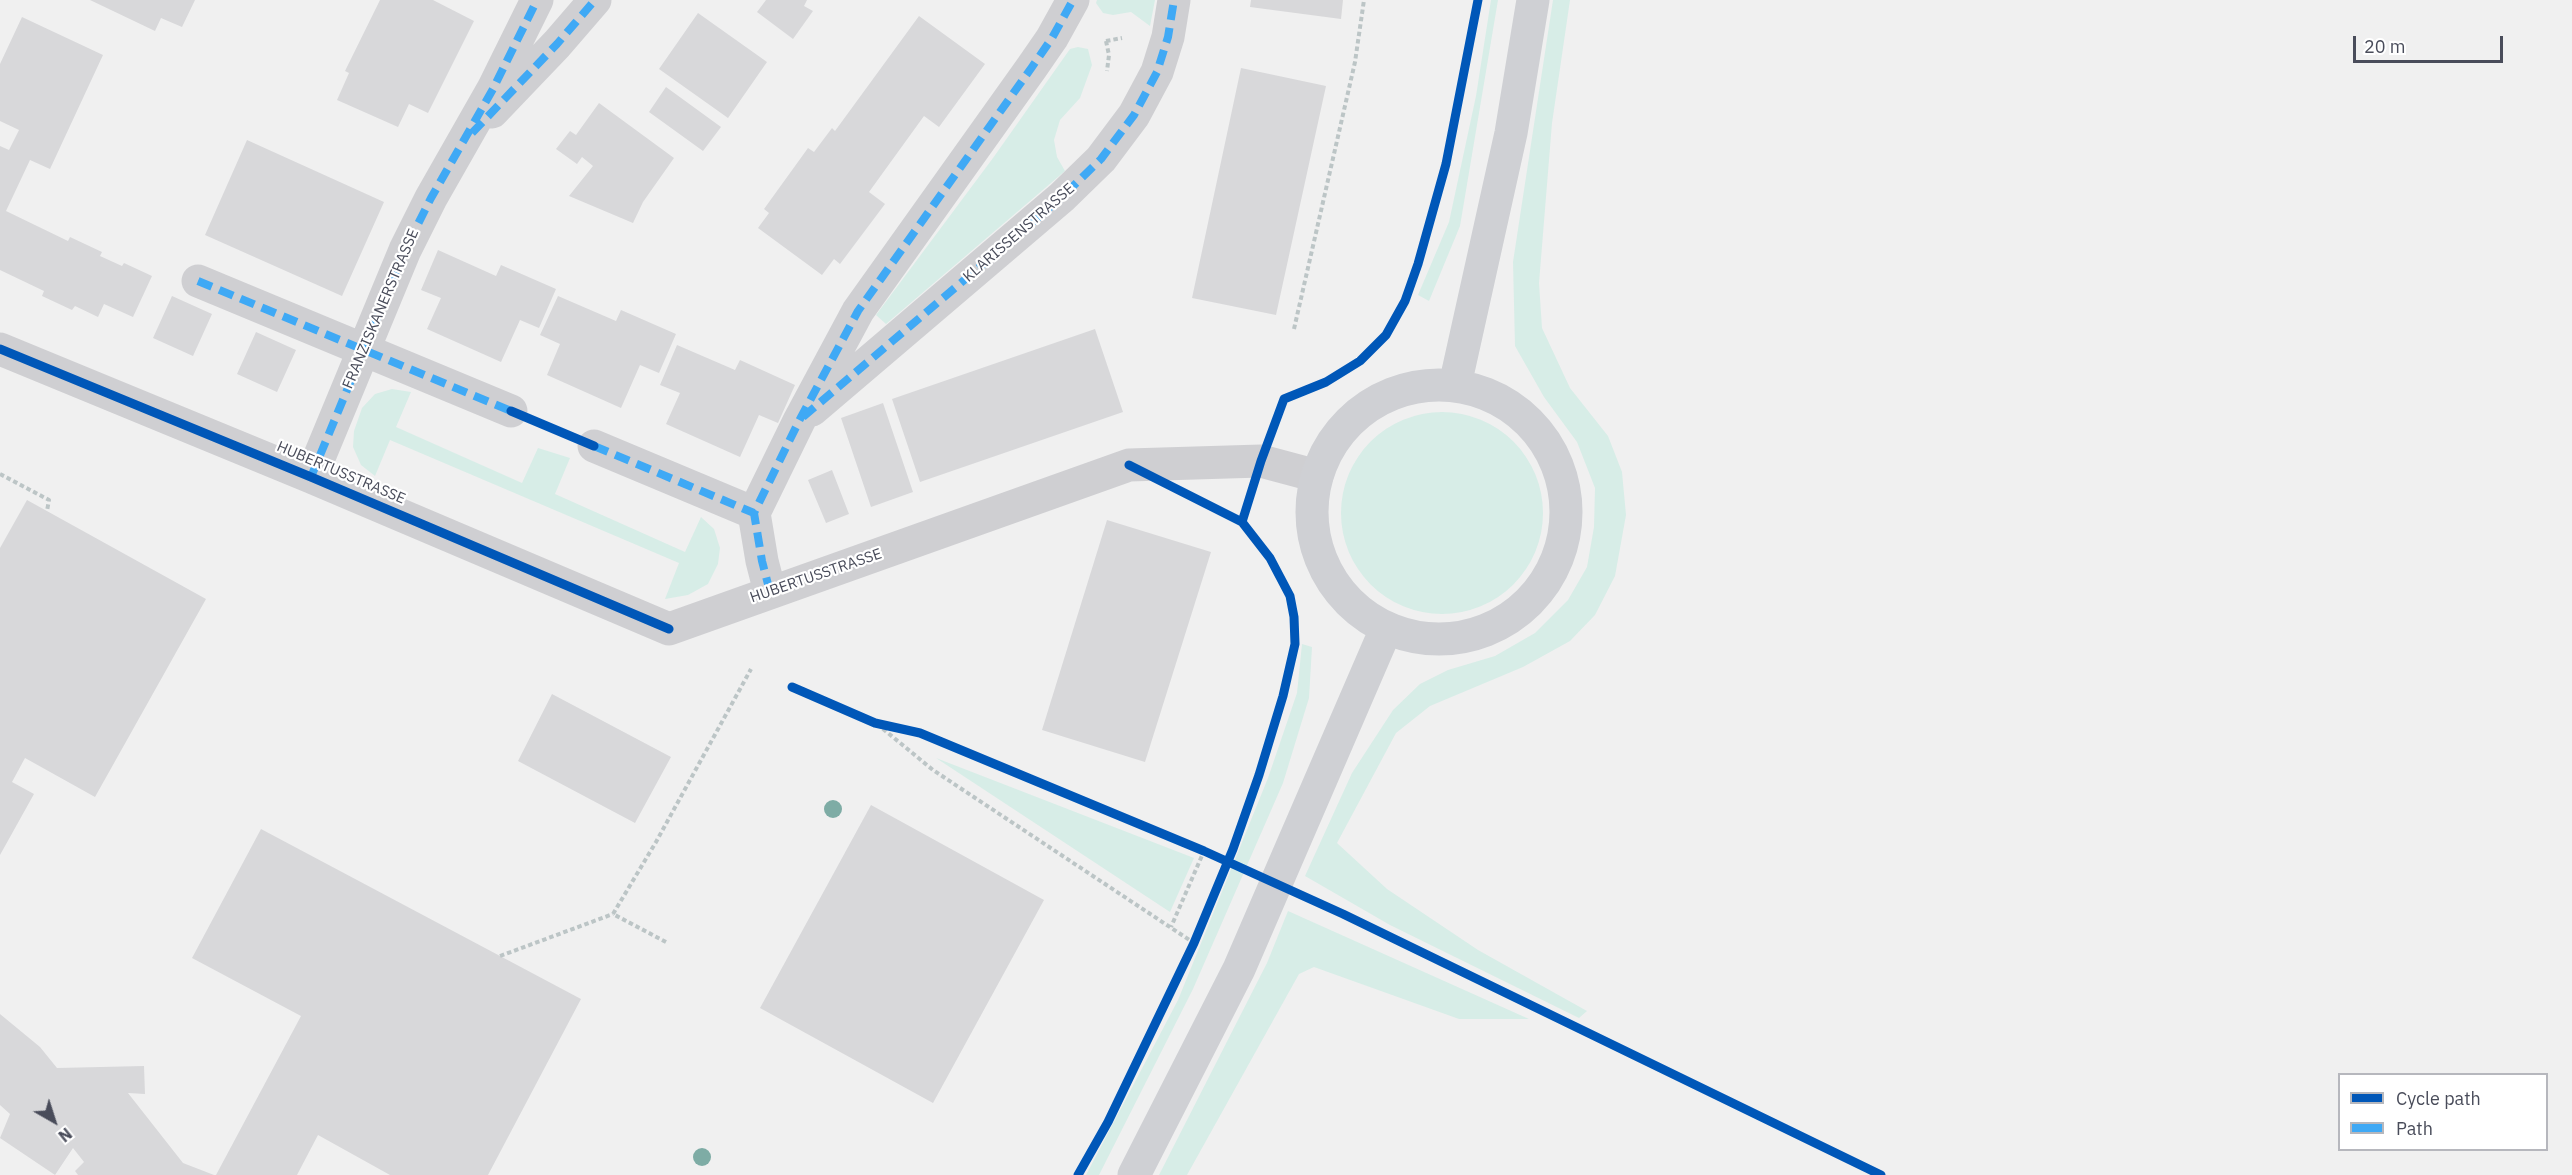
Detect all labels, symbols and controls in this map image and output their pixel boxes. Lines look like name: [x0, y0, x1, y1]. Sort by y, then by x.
scale bar: [2356, 24, 2506, 62]
text: 20 m: [2364, 35, 2406, 58]
street label: KLARISSENSTRASSE: [960, 180, 1078, 286]
street label: FRANZISKANERSTRASSE: [339, 226, 423, 392]
street label: HUBERTUSSTRASSE: [274, 438, 408, 508]
street label: HUBERTUSSTRASSE: [748, 545, 884, 607]
legend: [2338, 1073, 2548, 1151]
text: Cycle path: [2396, 1087, 2481, 1110]
north arrow: [24, 1091, 84, 1151]
text: Path: [2396, 1117, 2433, 1140]
text: N: [55, 1124, 76, 1146]

